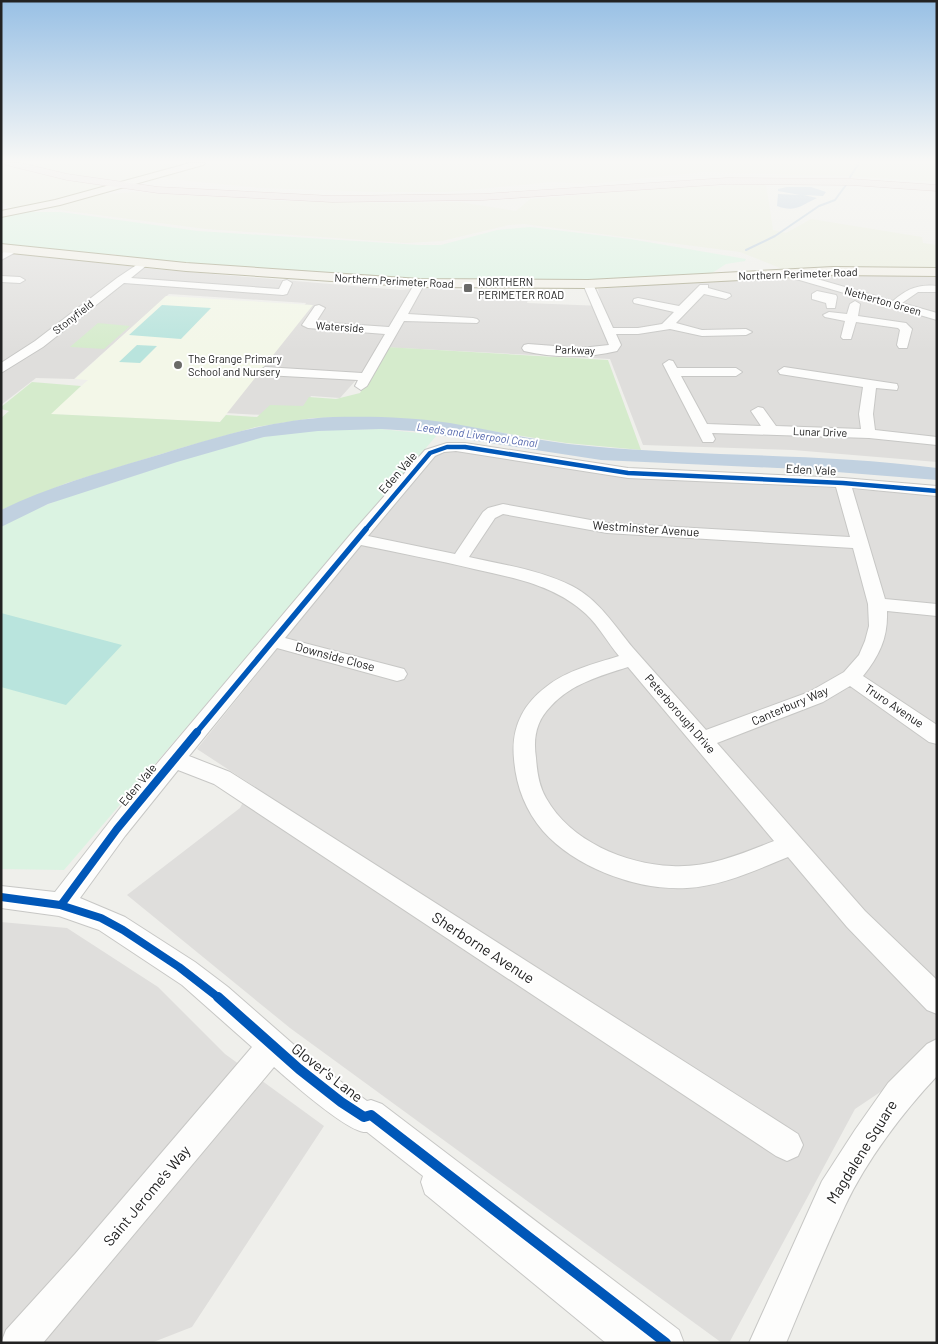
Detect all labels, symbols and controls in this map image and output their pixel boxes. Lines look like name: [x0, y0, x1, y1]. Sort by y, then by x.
street label: Northern Perimeter Road: [738, 265, 858, 282]
street label: Northern Perimeter Road: [334, 271, 454, 290]
place label: NORTHERN PERIMETER ROAD: [478, 275, 564, 301]
marker: NORTHERN PERIMETER ROAD: [462, 282, 474, 294]
street label: Netherton Green: [843, 283, 923, 318]
street label: Stonyfield: [50, 297, 96, 337]
street label: Waterside: [315, 318, 365, 335]
street label: Parkway: [555, 342, 595, 357]
place label: The Grange Primary School and Nursery: [188, 352, 282, 378]
marker: The Grange Primary School and Nursery: [172, 359, 184, 371]
water label: Leeds and Liverpool Canal: [416, 420, 539, 449]
street label: Lunar Drive: [793, 424, 848, 439]
street label: Eden Vale: [375, 449, 419, 496]
street label: Eden Vale: [785, 461, 837, 477]
street label: Westminster Avenue: [592, 517, 700, 539]
street label: Downside Close: [294, 639, 377, 673]
street label: Peterborough Drive: [643, 671, 719, 756]
street label: Truro Avenue: [862, 680, 927, 730]
street label: Canterbury Way: [749, 682, 830, 728]
street label: Eden Vale: [116, 760, 159, 808]
street label: Sherborne Avenue: [429, 907, 538, 987]
street label: Glover's Lane: [288, 1039, 367, 1106]
street label: Magdalene Square: [822, 1096, 900, 1207]
street label: Saint Jerome's Way: [99, 1141, 194, 1249]

